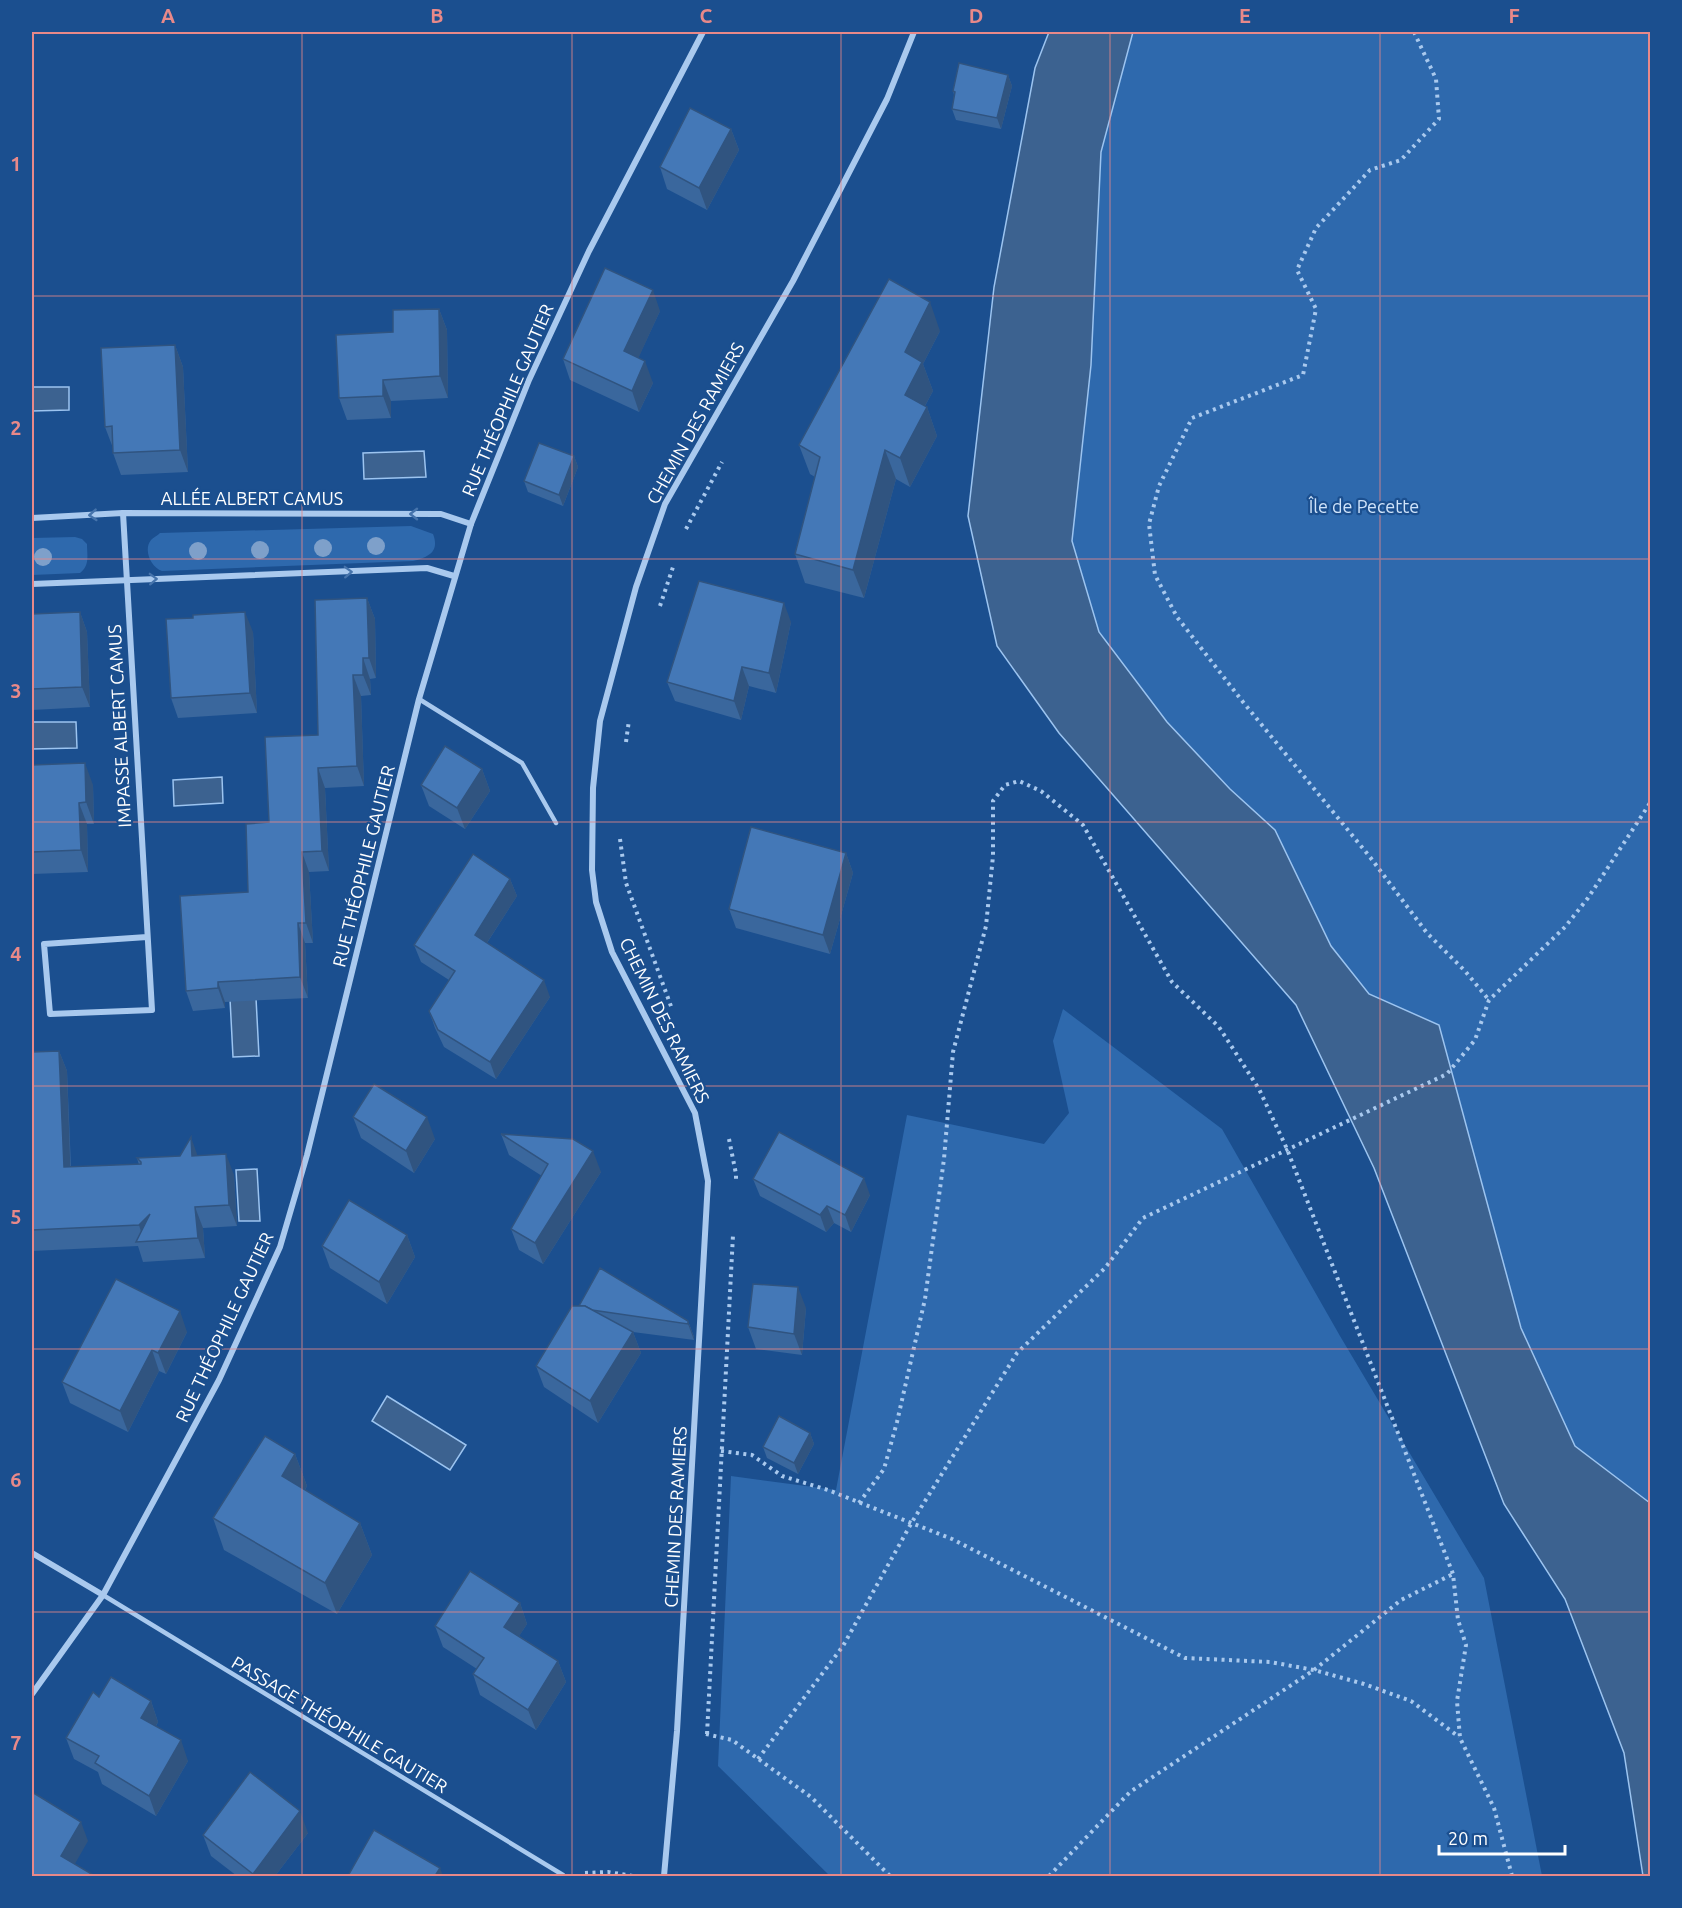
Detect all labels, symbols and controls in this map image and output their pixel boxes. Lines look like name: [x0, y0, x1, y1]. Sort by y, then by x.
text: A: [161, 4, 175, 27]
text: B: [430, 4, 444, 27]
text: C: [700, 4, 713, 27]
text: D: [969, 4, 983, 27]
text: E: [1239, 4, 1251, 27]
text: F: [1508, 4, 1520, 27]
text: 1: [10, 152, 22, 175]
street label: RUE THÉOPHILE GAUTIER: [456, 300, 557, 499]
street label: CHEMIN DES RAMIERS: [642, 339, 748, 507]
text: 2: [10, 416, 22, 439]
street label: ALLÉE ALBERT CAMUS: [161, 487, 343, 508]
park label: Île de Pecette: [1308, 495, 1419, 516]
one-way arrow: [88, 508, 97, 521]
one-way arrow: [409, 508, 418, 520]
one-way arrow: [343, 565, 352, 578]
one-way arrow: [148, 573, 157, 586]
street label: IMPASSE ALBERT CAMUS: [104, 624, 134, 828]
text: 3: [10, 679, 22, 702]
street label: RUE THÉOPHILE GAUTIER: [327, 763, 398, 969]
street label: CHEMIN DES RAMIERS: [616, 934, 714, 1106]
text: 4: [10, 942, 22, 965]
text: 5: [10, 1205, 22, 1228]
street label: RUE THÉOPHILE GAUTIER: [170, 1228, 277, 1425]
street label: CHEMIN DES RAMIERS: [660, 1426, 690, 1608]
text: 6: [10, 1468, 22, 1491]
street label: PASSAGE THÉOPHILE GAUTIER: [229, 1651, 452, 1796]
text: 7: [10, 1731, 22, 1754]
scale bar: [1439, 1818, 1565, 1856]
text: 20 m: [1448, 1828, 1488, 1848]

